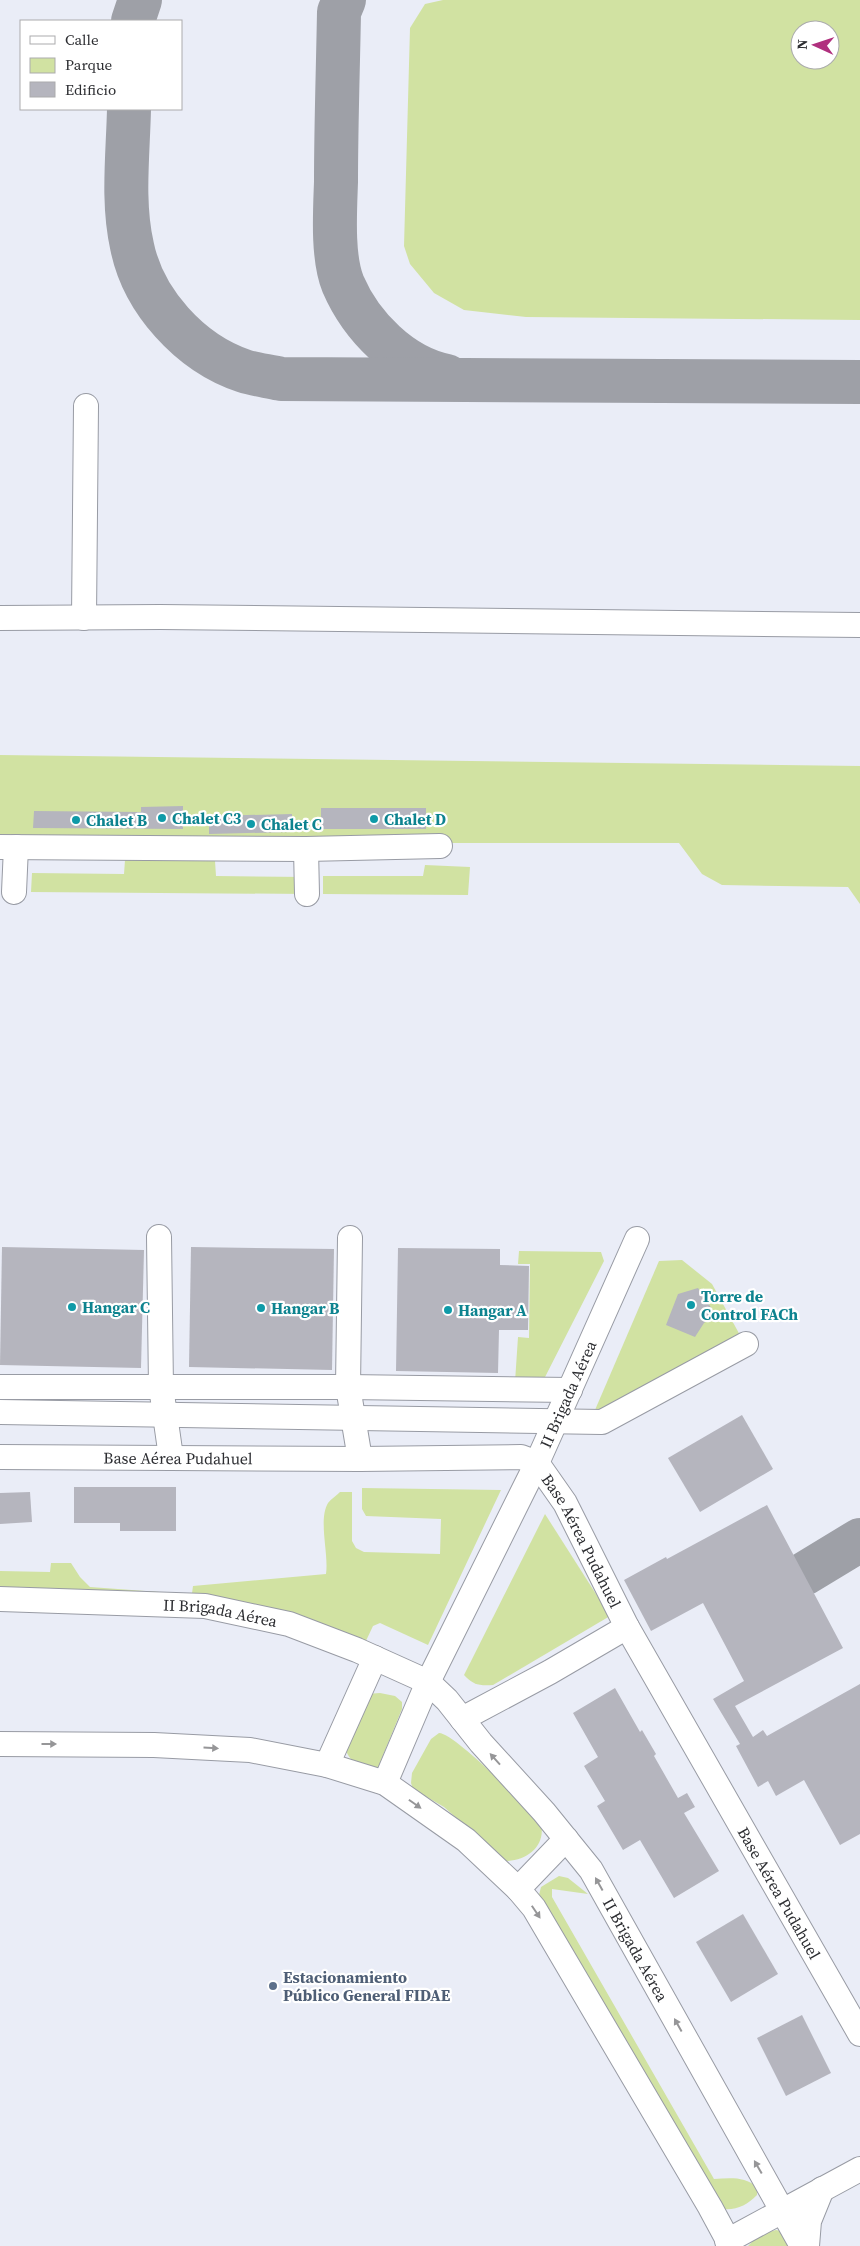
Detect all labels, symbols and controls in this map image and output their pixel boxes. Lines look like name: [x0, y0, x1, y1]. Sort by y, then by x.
legend: [20, 20, 182, 110]
north arrow: [790, 20, 840, 70]
text: Calle: [65, 29, 99, 50]
text: N: [792, 39, 812, 50]
text: Parque: [65, 54, 113, 75]
text: Edificio: [65, 79, 116, 100]
place label: Chalet C3: [172, 807, 242, 829]
place label: Chalet D: [384, 808, 446, 830]
place label: Chalet B: [86, 809, 148, 831]
marker: Chalet C3: [156, 812, 168, 824]
place label: Chalet C: [261, 813, 322, 835]
marker: Chalet D: [368, 813, 380, 825]
marker: Chalet B: [70, 814, 82, 826]
marker: Chalet C: [245, 818, 257, 830]
place label: Torre de Control FACh: [701, 1285, 798, 1325]
place label: Hangar C: [82, 1296, 150, 1318]
place label: Hangar B: [271, 1297, 340, 1319]
place label: Hangar A: [458, 1299, 527, 1321]
marker: Torre de Control FACh: [685, 1299, 697, 1311]
marker: Hangar C: [66, 1301, 78, 1313]
marker: Hangar B: [255, 1302, 267, 1314]
marker: Hangar A: [442, 1304, 454, 1316]
street label: II Brigada Aérea: [534, 1336, 602, 1451]
street label: Base Aérea Pudahuel: [103, 1447, 253, 1469]
street label: Base Aérea Pudahuel: [537, 1469, 627, 1612]
street label: II Brigada Aérea: [163, 1594, 280, 1632]
one-way arrow: [41, 1740, 57, 1748]
one-way arrow: [203, 1744, 219, 1752]
one-way arrow: [489, 1753, 501, 1765]
one-way arrow: [408, 1799, 422, 1809]
street label: Base Aérea Pudahuel: [733, 1823, 826, 1963]
one-way arrow: [595, 1876, 603, 1891]
street label: II Brigada Aérea: [598, 1894, 674, 2006]
one-way arrow: [531, 1905, 541, 1918]
place label: Estacionamiento Público General FIDAE: [283, 1966, 451, 2006]
marker: Estacionamiento Público General FIDAE: [267, 1980, 279, 1992]
one-way arrow: [674, 2019, 683, 2032]
one-way arrow: [754, 2160, 763, 2174]

